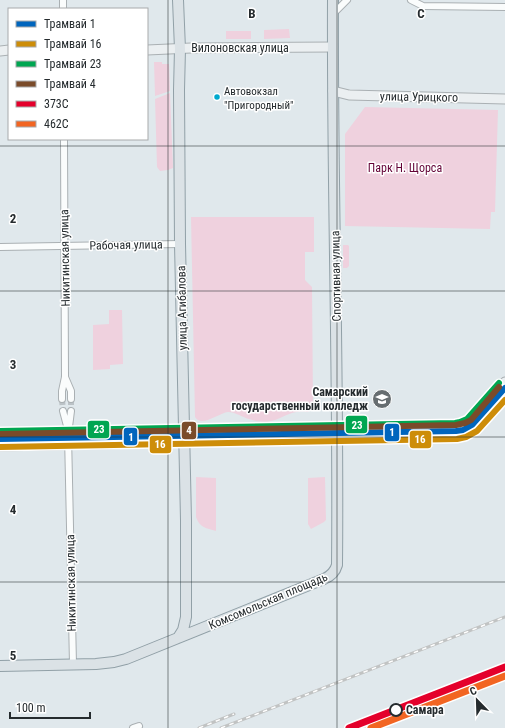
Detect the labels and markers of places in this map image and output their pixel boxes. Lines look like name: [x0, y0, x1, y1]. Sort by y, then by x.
place label: Автовокзал "Пригородный": [224, 85, 294, 112]
marker: Автовокзал "Пригородный": [212, 92, 222, 102]
place label: Самарский государственный колледж: [231, 385, 368, 413]
school or university icon: Самарский государственный колледж: [371, 388, 393, 410]
marker: Самара: [389, 703, 403, 717]
place label: Самара: [406, 703, 444, 717]

